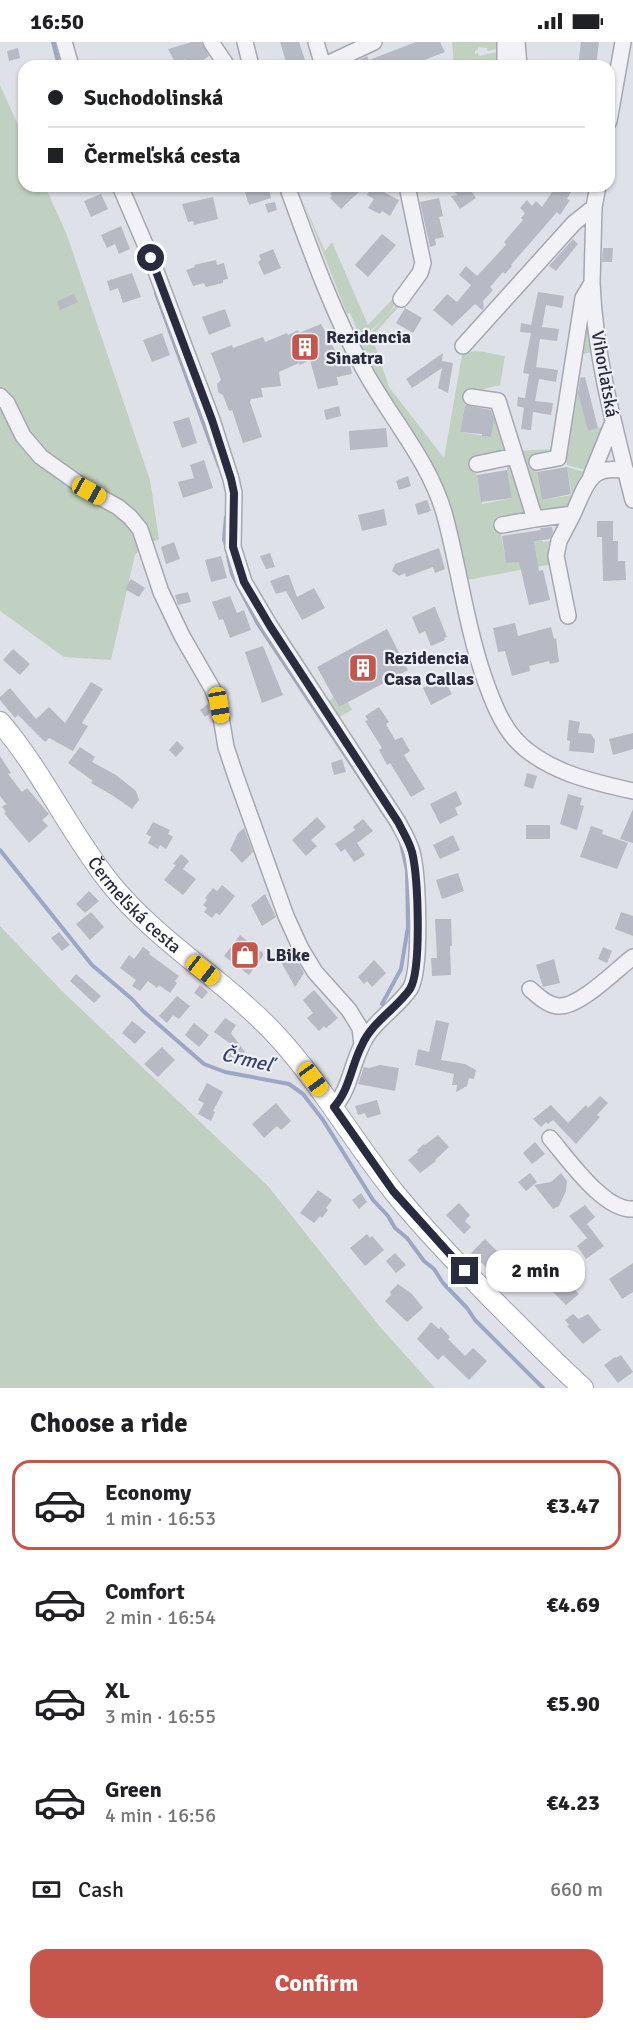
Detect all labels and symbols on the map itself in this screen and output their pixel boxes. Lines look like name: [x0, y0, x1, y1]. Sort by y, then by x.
route start: [137, 244, 164, 271]
place label: Rezidencia Sinatra: [326, 326, 411, 369]
street label: Vihorlatská: [587, 329, 623, 419]
building icon: Rezidencia Sinatra: [289, 331, 321, 363]
car: [69, 474, 109, 508]
place label: Rezidencia Casa Callas: [384, 647, 474, 690]
building icon: Rezidencia Casa Callas: [347, 652, 379, 684]
car: [207, 686, 231, 724]
street label: Čermeľská cesta: [83, 853, 186, 958]
shop icon: LBike: [229, 939, 261, 971]
place label: LBike: [266, 944, 310, 966]
car: [183, 952, 223, 988]
water label: Črmeľ: [219, 1041, 279, 1079]
car: [295, 1059, 331, 1099]
callout: 2 min: [486, 1250, 585, 1292]
route end: [451, 1257, 478, 1284]

